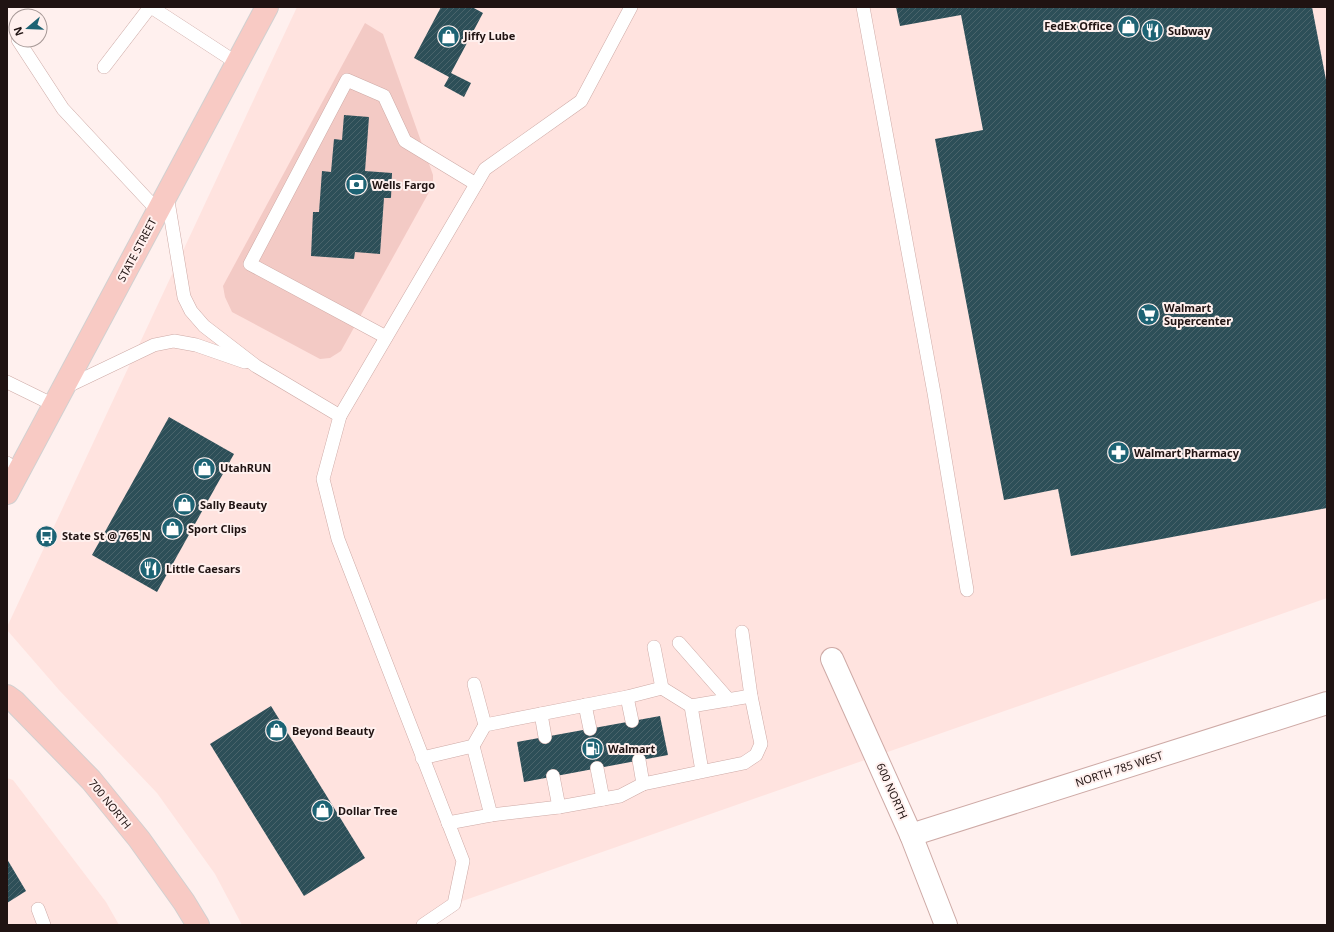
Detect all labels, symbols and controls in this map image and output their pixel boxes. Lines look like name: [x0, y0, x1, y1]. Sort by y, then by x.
north arrow: [8, 8, 48, 48]
shop icon: FedEx Office: [1115, 13, 1141, 39]
place label: FedEx Office: [1044, 18, 1112, 33]
restaurant icon: Subway: [1139, 18, 1165, 44]
shop icon: Jiffy Lube: [436, 23, 462, 49]
place label: Subway: [1168, 23, 1211, 38]
text: N: [10, 25, 27, 38]
place label: Jiffy Lube: [463, 28, 516, 43]
bank icon: Wells Fargo: [343, 172, 369, 198]
place label: Wells Fargo: [372, 177, 435, 192]
street label: STATE STREET: [113, 215, 160, 284]
place label: Walmart Supercenter: [1164, 300, 1231, 328]
supermarket icon: Walmart Supercenter: [1135, 301, 1161, 327]
pharmacy icon: Walmart Pharmacy: [1105, 440, 1131, 466]
place label: Walmart Pharmacy: [1134, 445, 1240, 460]
shop icon: UtahRUN: [191, 455, 217, 481]
place label: UtahRUN: [220, 460, 271, 475]
shop icon: Sally Beauty: [171, 492, 197, 518]
place label: Sally Beauty: [200, 497, 268, 512]
shop icon: Sport Clips: [159, 516, 185, 542]
place label: Sport Clips: [188, 521, 247, 536]
bus stop icon: State St @ 765 N: [34, 523, 60, 549]
place label: State St @ 765 N: [62, 528, 151, 543]
restaurant icon: Little Caesars: [138, 556, 164, 582]
place label: Little Caesars: [166, 561, 241, 576]
shop icon: Beyond Beauty: [263, 718, 289, 744]
place label: Beyond Beauty: [292, 723, 375, 738]
fuel station icon: Walmart: [579, 736, 605, 762]
place label: Walmart: [608, 741, 656, 756]
street label: NORTH 785 WEST: [1073, 747, 1165, 790]
street label: 600 NORTH: [873, 760, 911, 821]
street label: 700 NORTH: [86, 776, 135, 832]
shop icon: Dollar Tree: [309, 798, 335, 824]
place label: Dollar Tree: [338, 803, 398, 818]

